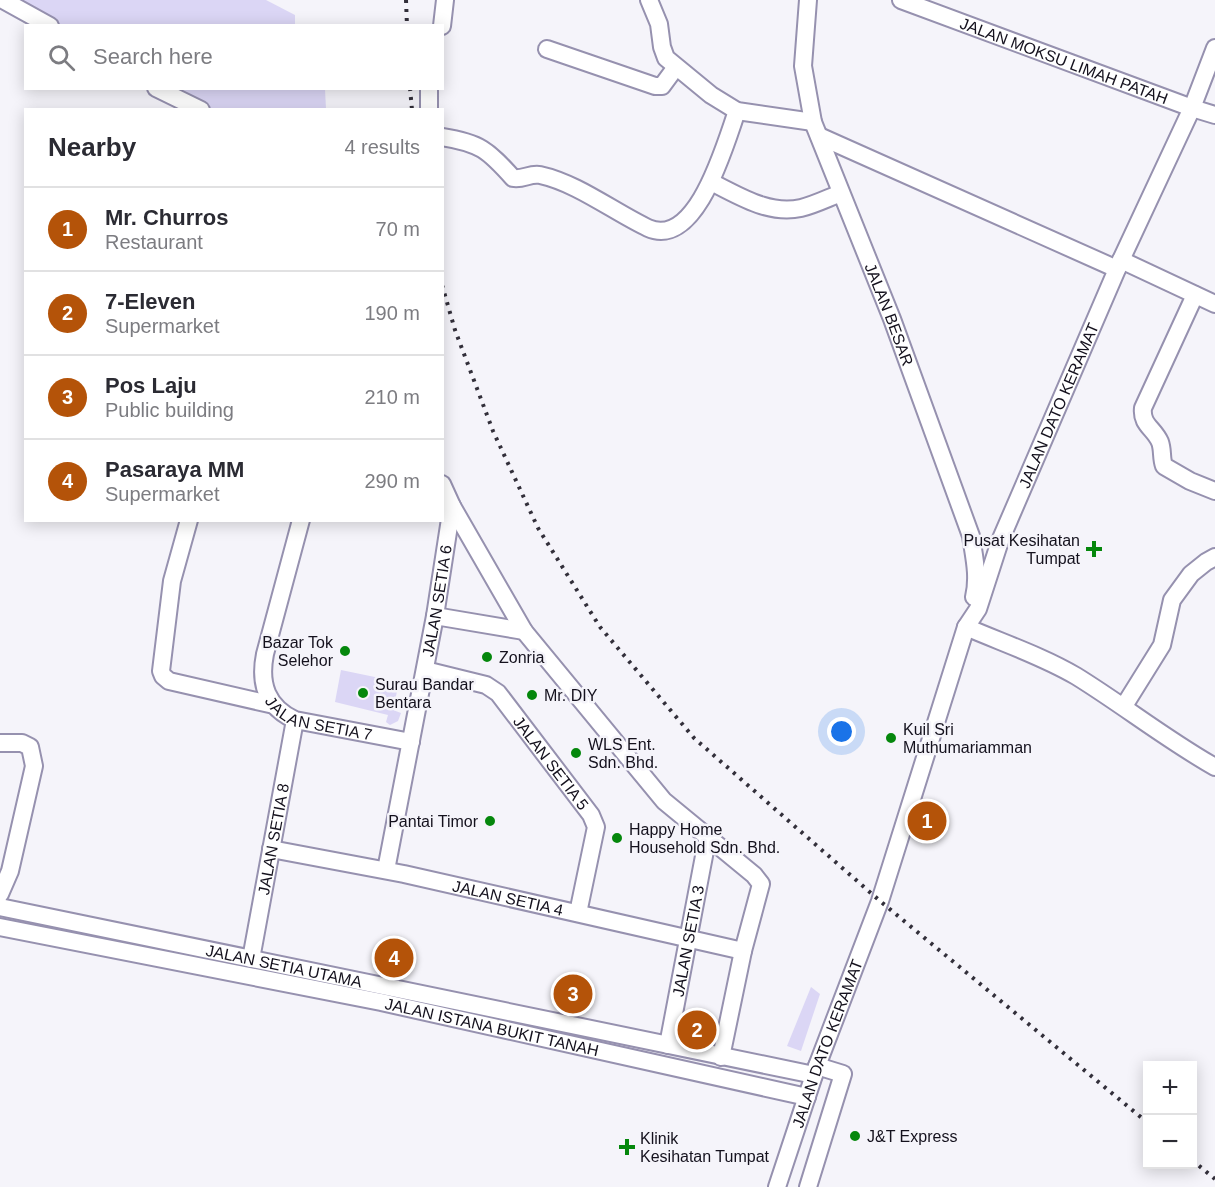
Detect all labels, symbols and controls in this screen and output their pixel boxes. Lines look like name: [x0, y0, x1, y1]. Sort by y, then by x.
street label: JALAN MOKSU LIMAH PATAH: [958, 14, 1170, 107]
search box: [24, 24, 444, 90]
icon: search: [45, 41, 78, 74]
text: Search here: [93, 44, 213, 69]
text: Nearby: [48, 132, 136, 162]
text: 4 results: [344, 136, 420, 158]
text: Mr. Churros: [105, 205, 228, 230]
text: 1: [62, 218, 73, 240]
text: 70 m: [376, 218, 420, 240]
text: Restaurant: [105, 231, 203, 253]
street label: JALAN BESAR: [862, 261, 917, 368]
text: 7-Eleven: [105, 289, 196, 314]
text: 2: [62, 302, 73, 324]
text: 190 m: [364, 302, 420, 324]
text: Supermarket: [105, 315, 220, 337]
street label: JALAN DATO KERAMAT: [1015, 320, 1101, 490]
text: Pos Laju: [105, 373, 197, 398]
text: 3: [62, 386, 73, 408]
text: 210 m: [364, 386, 420, 408]
text: Public building: [105, 399, 234, 421]
text: Pasaraya MM: [105, 457, 244, 482]
text: 4: [62, 470, 73, 492]
text: 290 m: [364, 470, 420, 492]
text: Supermarket: [105, 483, 220, 505]
place label: Pusat Kesihatan Tumpat: [963, 532, 1081, 567]
marker: Pusat Kesihatan Tumpat: [1085, 540, 1103, 558]
street label: JALAN SETIA 6: [419, 544, 454, 658]
place label: Bazar Tok Selehor: [262, 634, 334, 669]
marker: Bazar Tok Selehor: [338, 644, 352, 658]
place label: Zonria: [499, 649, 544, 666]
marker: Zonria: [480, 650, 494, 664]
place label: Surau Bandar Bentara: [375, 676, 474, 711]
marker: Surau Bandar Bentara: [356, 686, 370, 700]
place label: Mr. DIY: [544, 687, 598, 704]
marker: Mr. DIY: [525, 688, 539, 702]
street label: JALAN SETIA 7: [262, 693, 374, 743]
street label: JALAN SETIA 5: [510, 713, 592, 813]
your location: [827, 717, 856, 746]
place label: Kuil Sri Muthumariamman: [903, 721, 1032, 756]
marker: Kuil Sri Muthumariamman: [884, 731, 898, 745]
place label: WLS Ent. Sdn. Bhd.: [588, 736, 658, 771]
marker: WLS Ent. Sdn. Bhd.: [569, 746, 583, 760]
street label: JALAN SETIA 8: [254, 782, 292, 896]
pin: 1: [908, 798, 946, 844]
place label: Pantai Timor: [388, 813, 479, 830]
marker: Pantai Timor: [483, 814, 497, 828]
place label: Happy Home Household Sdn. Bhd.: [629, 821, 780, 856]
marker: Happy Home Household Sdn. Bhd.: [610, 831, 624, 845]
street label: JALAN SETIA 4: [451, 877, 565, 918]
street label: JALAN SETIA 3: [669, 884, 707, 998]
pin: 4: [374, 936, 414, 980]
street label: JALAN SETIA UTAMA: [204, 941, 364, 990]
street label: JALAN DATO KERAMAT: [789, 957, 866, 1130]
pin: 3: [554, 972, 592, 1016]
street label: JALAN ISTANA BUKIT TANAH: [383, 995, 600, 1059]
pin: 2: [678, 1008, 716, 1052]
map controls: [1143, 1061, 1197, 1169]
button: +: [1143, 1061, 1197, 1115]
button: −: [1143, 1115, 1197, 1169]
place label: J&T Express: [867, 1128, 957, 1145]
marker: J&T Express: [848, 1129, 862, 1143]
place label: Klinik Kesihatan Tumpat: [640, 1130, 770, 1165]
marker: Klinik Kesihatan Tumpat: [618, 1138, 636, 1156]

